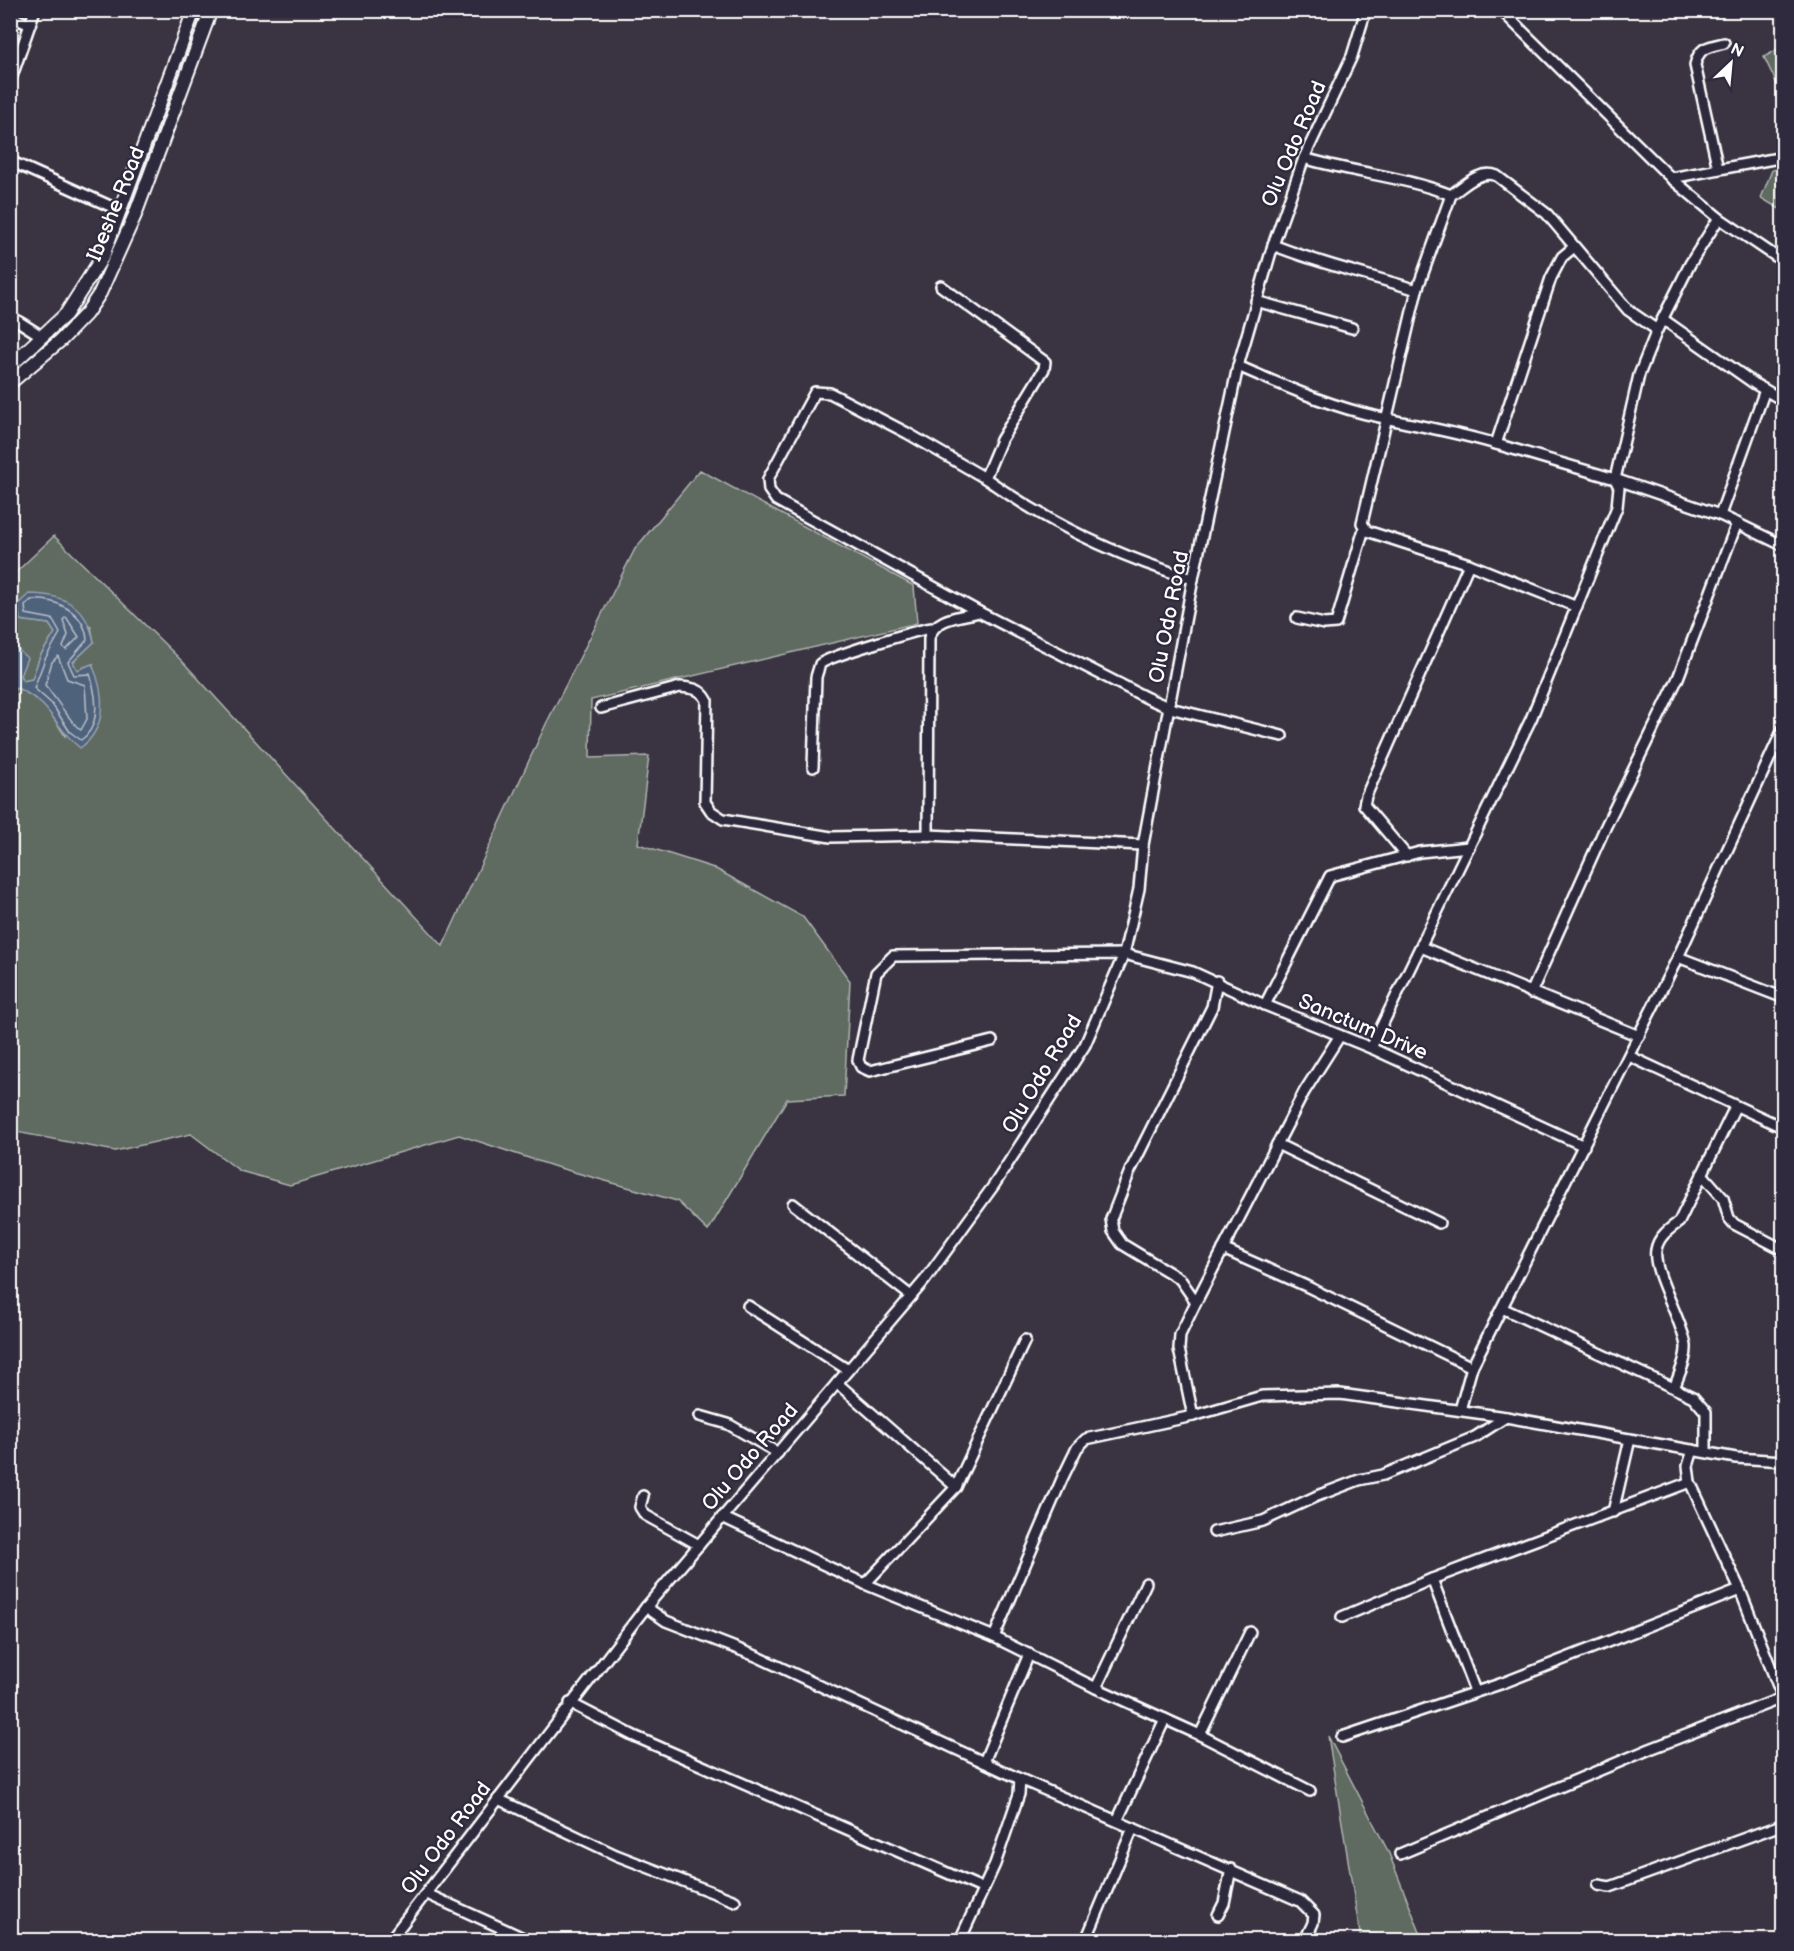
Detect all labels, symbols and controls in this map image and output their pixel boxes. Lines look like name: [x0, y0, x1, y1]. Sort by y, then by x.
north arrow: [1701, 33, 1761, 93]
text: N: [1727, 40, 1746, 62]
street label: Olu Odo Road: [1256, 77, 1332, 211]
street label: Ibeshe Road: [82, 143, 150, 265]
street label: Olu Odo Road: [1144, 549, 1194, 685]
street label: Sanctum Drive: [1295, 989, 1431, 1065]
street label: Olu Odo Road: [997, 1010, 1087, 1138]
street label: Olu Odo Road: [697, 1398, 803, 1516]
street label: Olu Odo Road: [396, 1777, 496, 1899]

